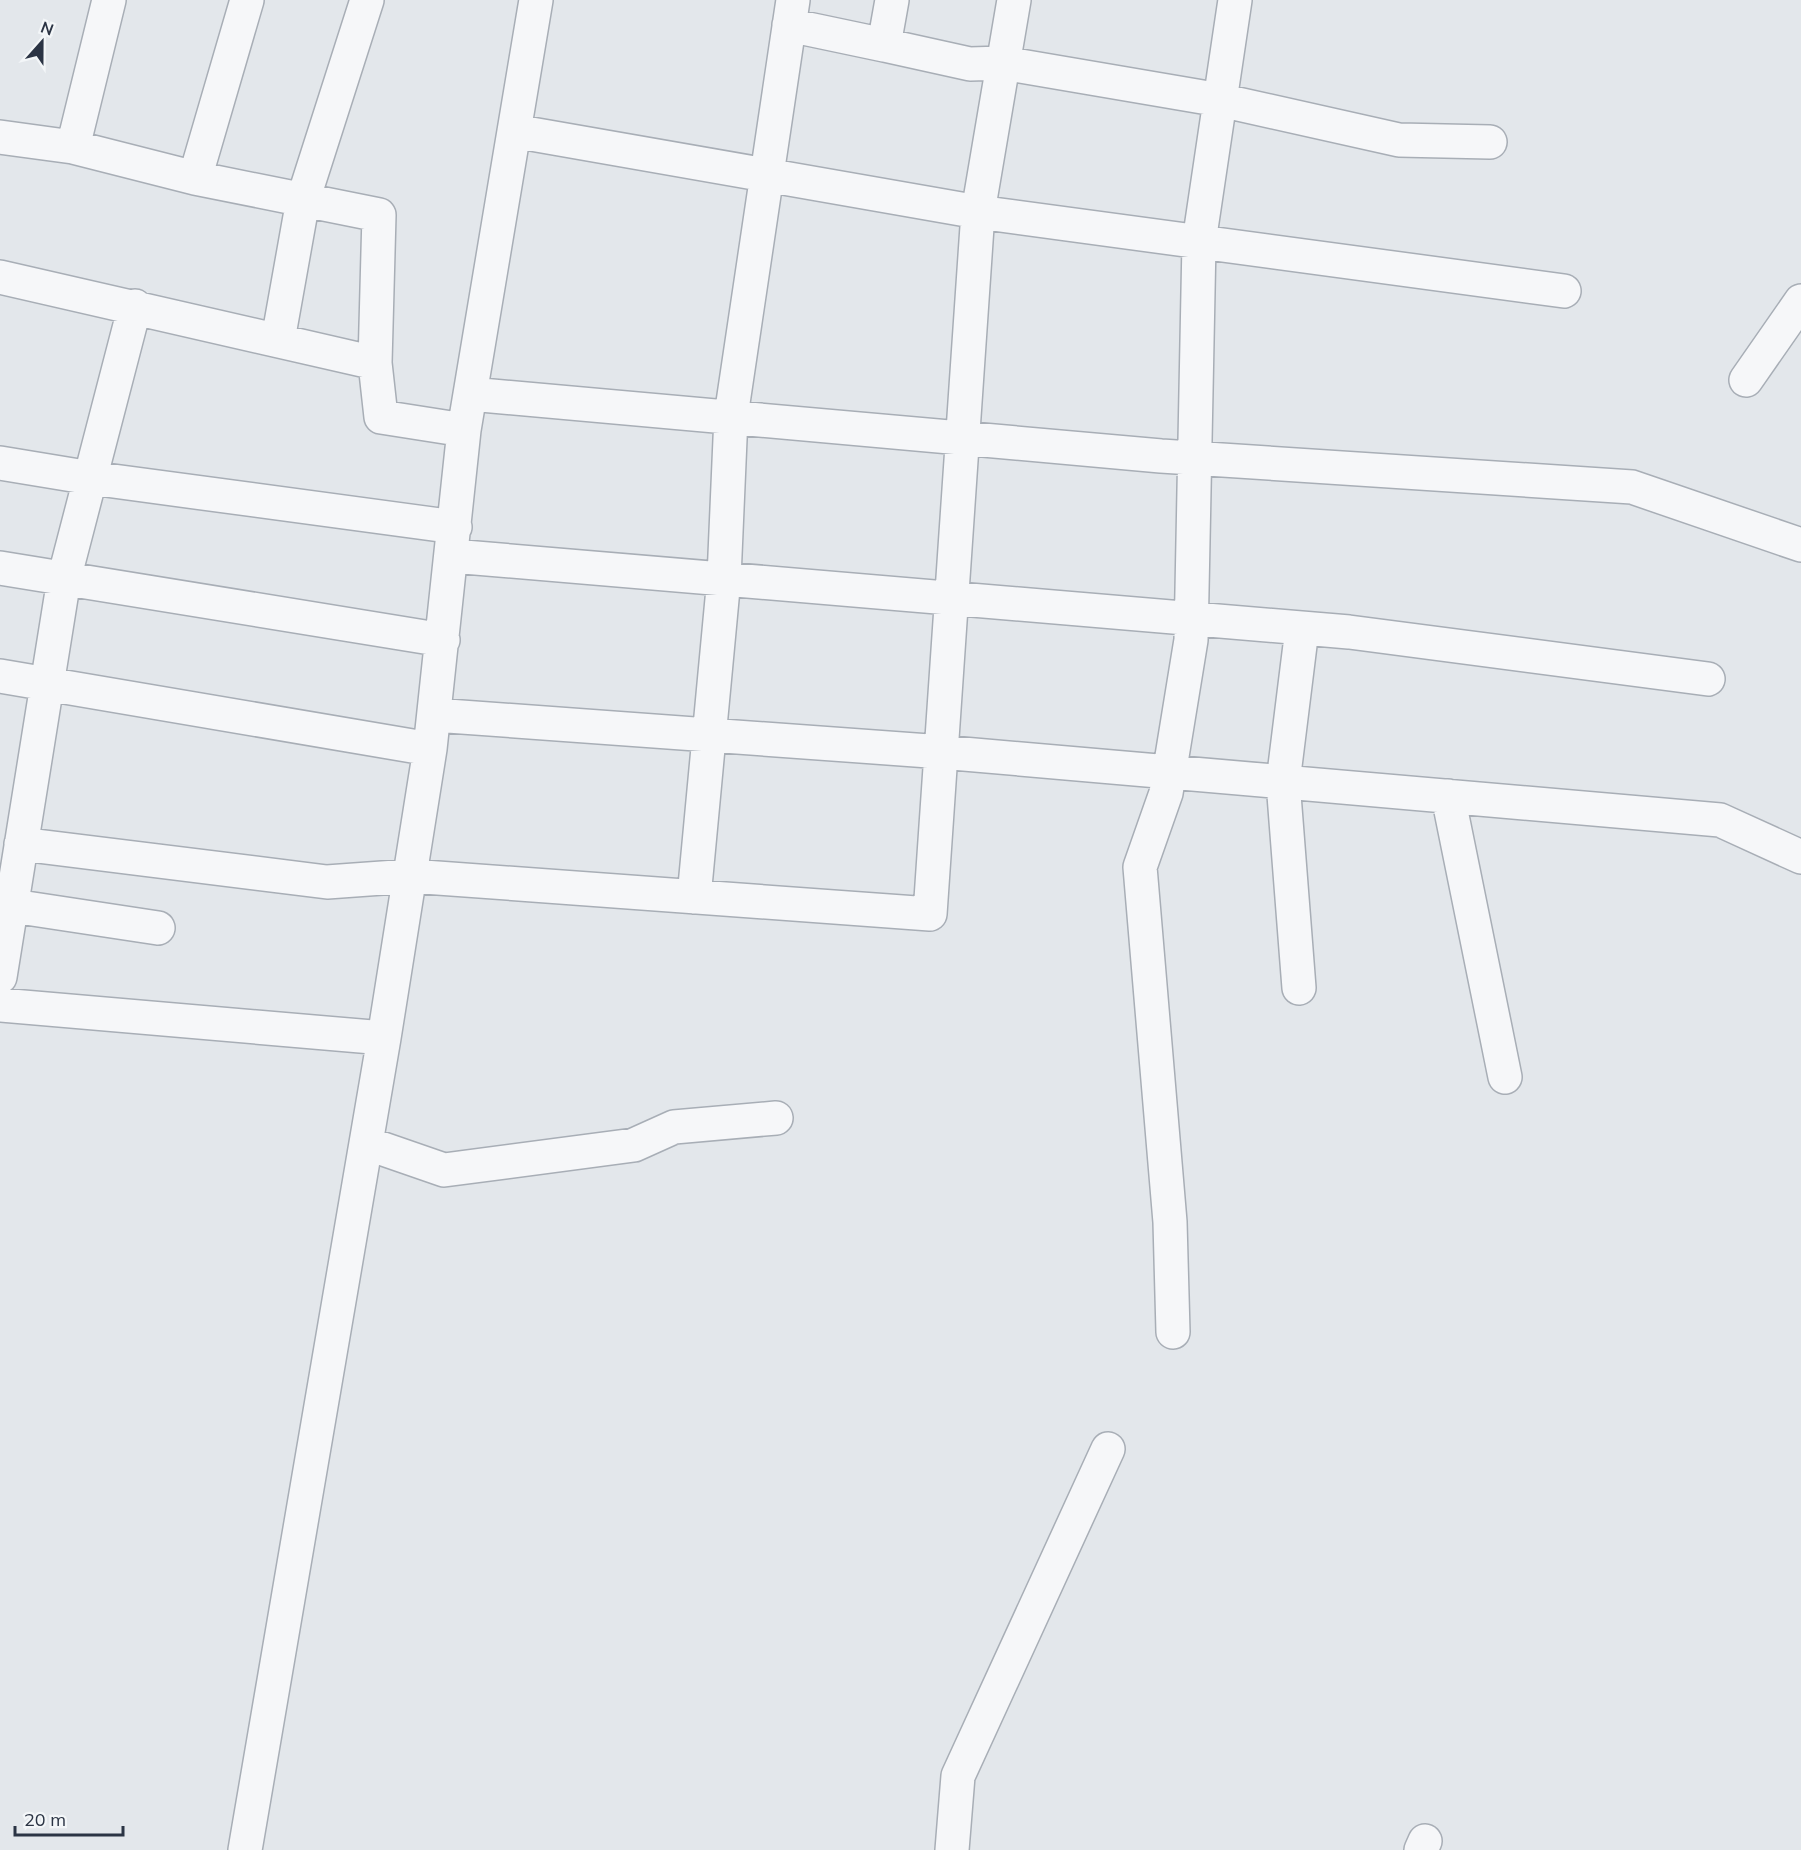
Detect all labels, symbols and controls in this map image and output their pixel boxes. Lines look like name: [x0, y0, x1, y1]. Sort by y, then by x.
north arrow: [12, 12, 72, 72]
text: N: [38, 16, 57, 39]
scale bar: [15, 1799, 123, 1837]
text: 20 m: [24, 1808, 66, 1831]

